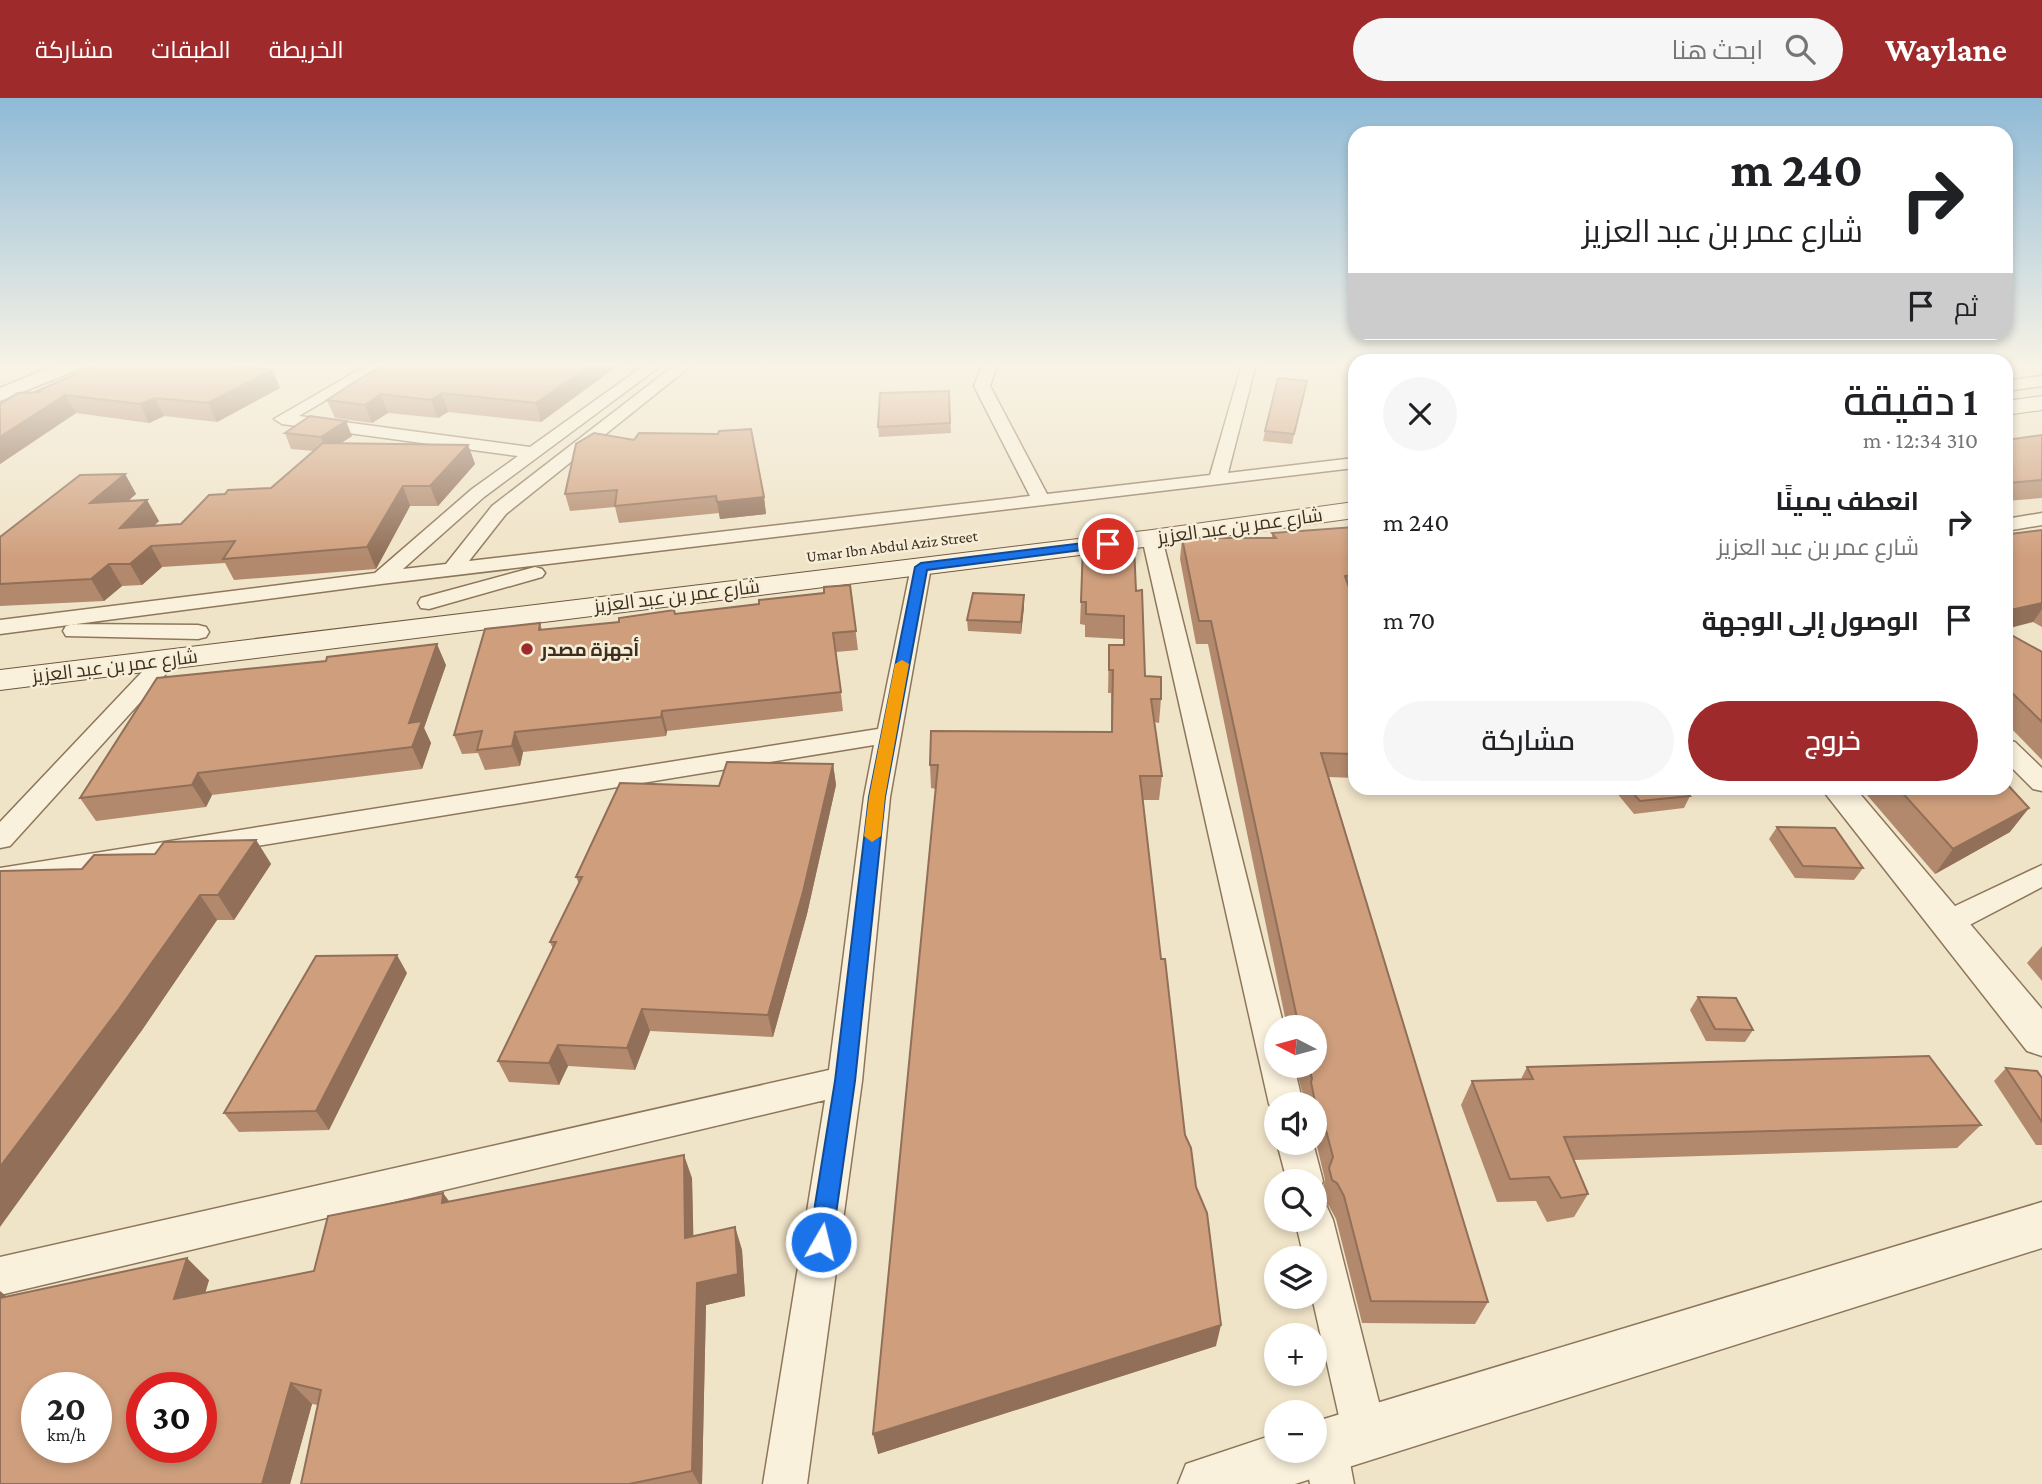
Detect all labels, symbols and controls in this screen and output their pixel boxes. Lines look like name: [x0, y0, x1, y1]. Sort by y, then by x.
search box: [1353, 18, 1843, 81]
icon: search: [1781, 30, 1819, 68]
text: Waylane: [1885, 31, 2007, 68]
text: مشاركة: [35, 36, 113, 63]
text: الطبقات: [151, 36, 231, 63]
text: الخريطة: [269, 36, 344, 63]
text: ابحث هنا: [1671, 36, 1763, 65]
text: 240 m: [1731, 142, 1863, 197]
icon: right: [1887, 154, 1978, 245]
text: شارع عمر بن عبد العزيز: [1582, 213, 1863, 249]
icon: arrive: [1902, 287, 1940, 325]
text: ثم: [1954, 293, 1978, 322]
button: close: [1383, 377, 1457, 451]
text: 1 دقيقة: [1843, 377, 1978, 424]
text: 310 m · 12:34: [1863, 427, 1978, 453]
text: انعطف يمينًا: [1775, 487, 1919, 516]
icon: right: [1940, 503, 1978, 541]
street label: شارع عمر بن عبد العزيز: [1155, 504, 1324, 551]
text: 240 m: [1383, 508, 1449, 537]
pin: [1078, 514, 1138, 574]
icon: arrive: [1089, 525, 1127, 563]
street label: Umar Ibn Abdul Aziz Street: [805, 527, 979, 565]
text: شارع عمر بن عبد العزيز: [1717, 534, 1919, 560]
street label: شارع عمر بن عبد العزيز: [592, 575, 761, 620]
icon: arrive: [1940, 601, 1978, 639]
text: 70 m: [1383, 606, 1435, 635]
text: الوصول إلى الوجهة: [1702, 607, 1919, 636]
place label: أجهزة مصدر: [540, 636, 639, 661]
marker: أجهزة مصدر: [519, 641, 535, 657]
street label: شارع عمر بن عبد العزيز: [30, 645, 199, 690]
button: مشاركة: [1383, 701, 1674, 781]
button: خروج: [1688, 701, 1978, 781]
north arrow: [1264, 1015, 1326, 1078]
map controls: [1264, 1015, 1327, 1463]
button: sound: [1264, 1092, 1327, 1155]
button: search: [1264, 1169, 1327, 1232]
position arrow: [784, 1205, 858, 1279]
button: layers: [1264, 1246, 1327, 1309]
button: +: [1264, 1323, 1327, 1386]
speed limit sign: 30: [126, 1372, 217, 1463]
text: 20: [47, 1389, 86, 1428]
button: −: [1264, 1400, 1327, 1463]
text: km/h: [47, 1425, 86, 1445]

